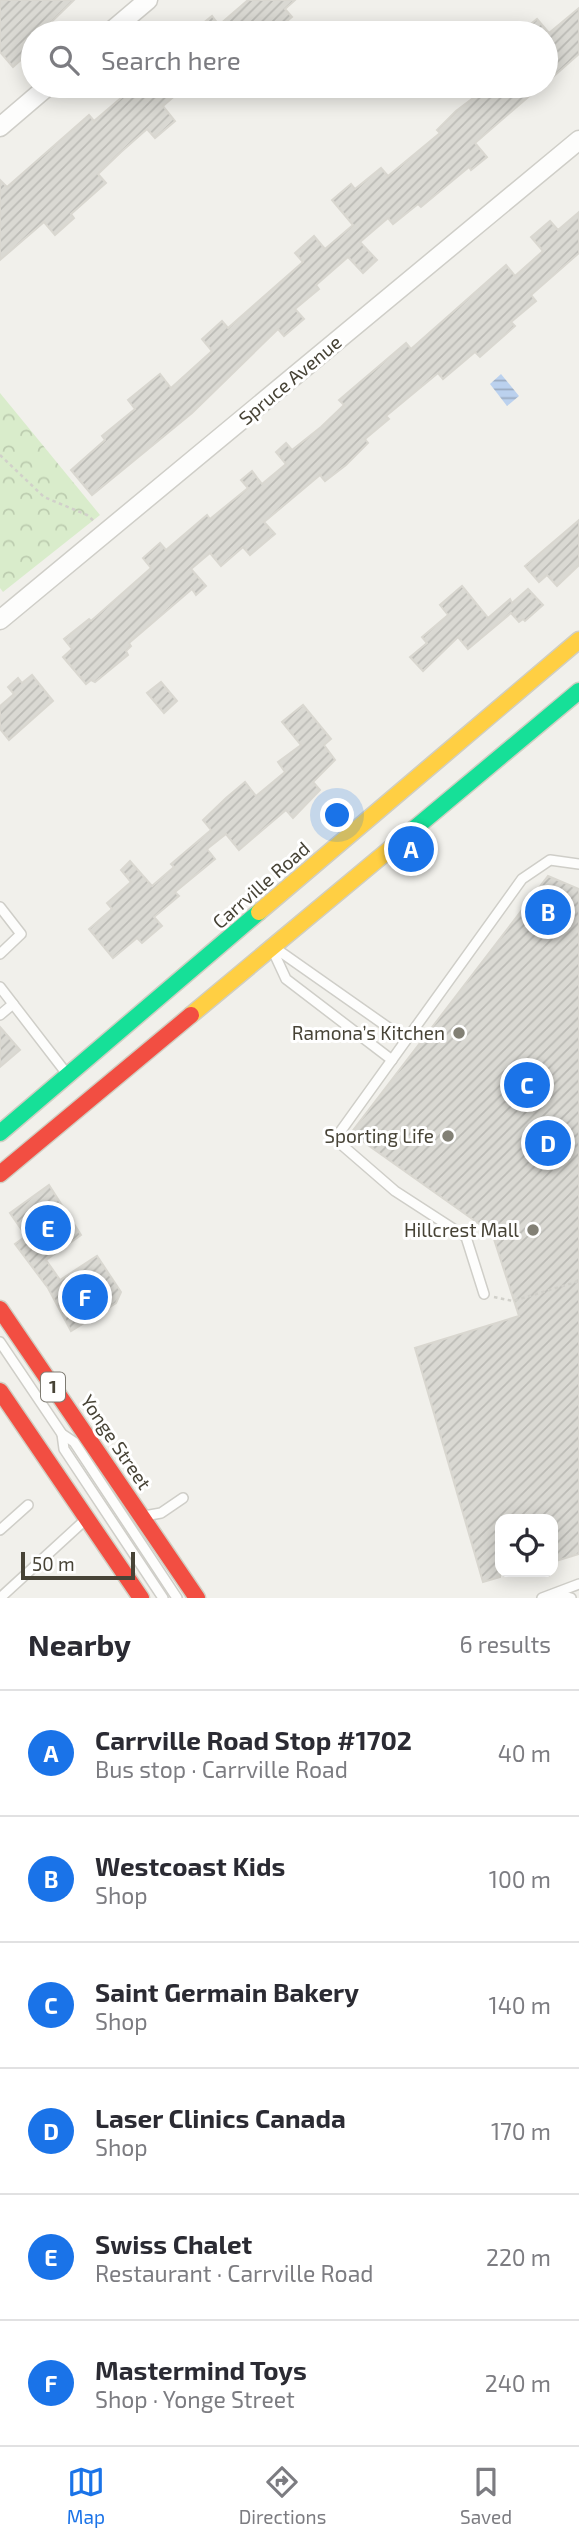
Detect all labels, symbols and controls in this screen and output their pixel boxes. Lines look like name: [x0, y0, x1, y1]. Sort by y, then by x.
search box: [21, 21, 558, 98]
icon: search: [45, 41, 83, 79]
text: Search here: [101, 44, 241, 75]
street label: Spruce Avenue: [234, 330, 346, 429]
your location: [320, 798, 354, 832]
pin: A: [388, 823, 434, 875]
street label: Carrville Road: [208, 836, 314, 933]
pin: B: [525, 886, 571, 938]
place label: Ramona’s Kitchen: [292, 1021, 445, 1044]
marker: Ramona’s Kitchen: [451, 1025, 467, 1041]
pin: C: [504, 1059, 550, 1111]
pin: D: [525, 1117, 571, 1169]
place label: Sporting Life: [324, 1124, 434, 1147]
marker: Sporting Life: [440, 1128, 456, 1144]
pin: E: [25, 1202, 71, 1254]
place label: Hillcrest Mall: [404, 1218, 519, 1241]
marker: Hillcrest Mall: [525, 1222, 541, 1238]
pin: F: [62, 1271, 108, 1323]
road number: 1: [41, 1372, 65, 1402]
street label: Yonge Street: [76, 1390, 156, 1493]
map controls: [495, 1514, 558, 1577]
button: locate: [495, 1514, 558, 1577]
scale bar: [21, 1549, 135, 1581]
text: 50 m: [32, 1552, 75, 1575]
text: Nearby: [28, 1626, 131, 1662]
text: 6 results: [460, 1630, 551, 1658]
text: Carrville Road Stop #1702: [95, 1724, 412, 1755]
text: A: [43, 1739, 59, 1767]
text: 40 m: [498, 1739, 551, 1767]
text: Bus stop · Carrville Road: [95, 1755, 348, 1783]
text: Westcoast Kids: [95, 1850, 285, 1881]
text: B: [44, 1865, 58, 1893]
text: 100 m: [489, 1865, 551, 1893]
text: Shop: [95, 1881, 148, 1909]
text: Saint Germain Bakery: [95, 1976, 359, 2007]
text: C: [44, 1991, 58, 2019]
text: 140 m: [489, 1991, 551, 2019]
text: Shop: [95, 2007, 148, 2035]
text: Laser Clinics Canada: [95, 2102, 346, 2133]
text: D: [43, 2117, 59, 2145]
text: 170 m: [491, 2117, 551, 2145]
text: Shop: [95, 2133, 148, 2161]
text: Swiss Chalet: [95, 2228, 252, 2259]
text: E: [44, 2243, 58, 2271]
text: 220 m: [486, 2243, 551, 2271]
text: Restaurant · Carrville Road: [95, 2259, 373, 2287]
text: Mastermind Toys: [95, 2354, 307, 2385]
text: F: [45, 2369, 57, 2397]
text: 240 m: [485, 2369, 551, 2397]
text: Shop · Yonge Street: [95, 2385, 295, 2413]
tab: Map: [67, 2463, 105, 2528]
tab: Directions: [239, 2463, 326, 2528]
tab: Saved: [460, 2463, 512, 2528]

